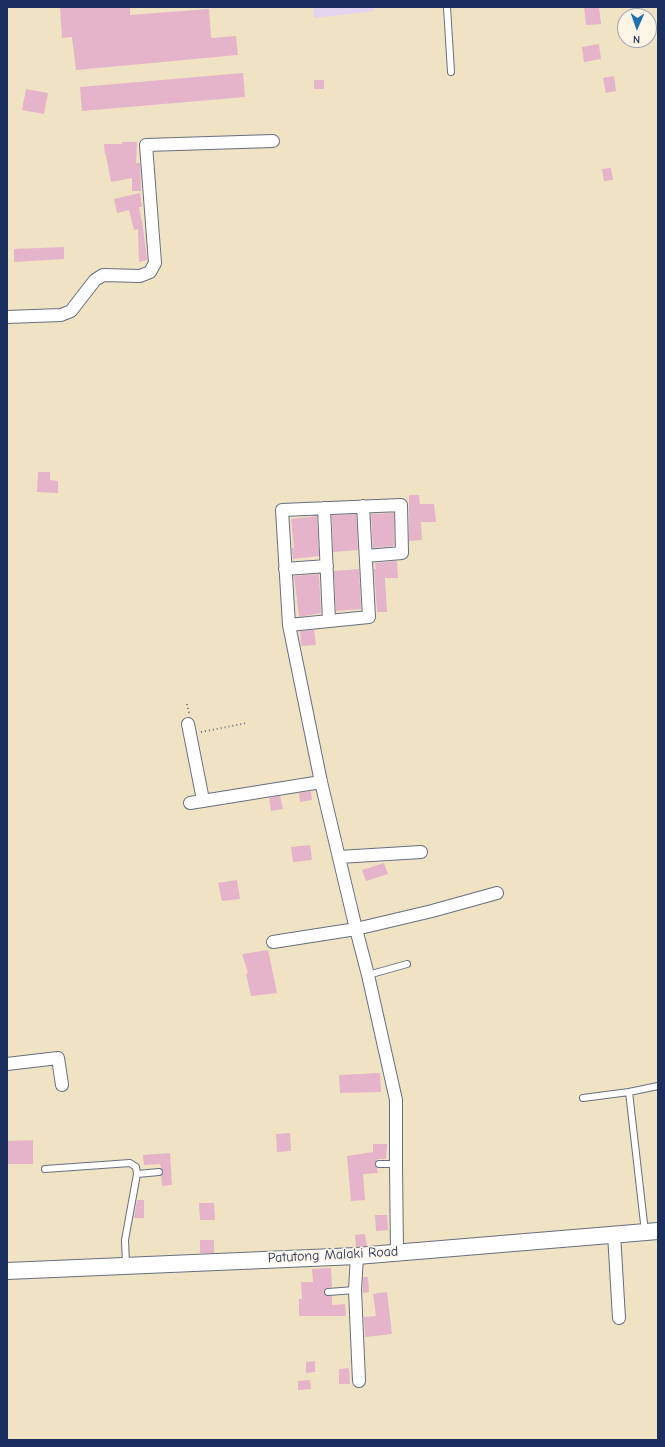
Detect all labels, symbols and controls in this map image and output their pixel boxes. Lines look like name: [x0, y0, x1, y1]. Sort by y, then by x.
north arrow: [617, 8, 657, 48]
text: N: [633, 33, 640, 46]
street label: Patutong Malaki Road: [267, 1243, 399, 1267]

